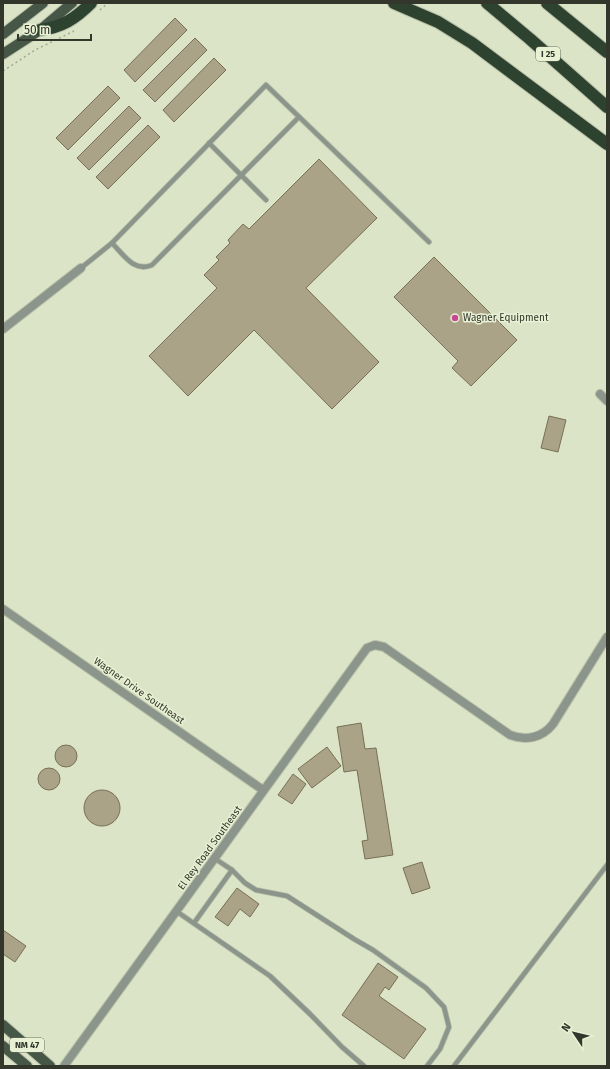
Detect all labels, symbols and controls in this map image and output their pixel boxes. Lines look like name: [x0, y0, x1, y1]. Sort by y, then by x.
scale bar: [18, 16, 91, 42]
text: 50 m: [24, 23, 50, 37]
road number: I 25: [536, 47, 560, 61]
place label: Wagner Equipment: [463, 312, 549, 324]
marker: Wagner Equipment: [450, 313, 460, 323]
street label: Wagner Drive Southeast: [91, 655, 187, 727]
street label: El Rey Road Southeast: [175, 803, 245, 892]
north arrow: [554, 1013, 594, 1053]
text: N: [559, 1021, 574, 1034]
road number: NM 47: [10, 1038, 44, 1052]

